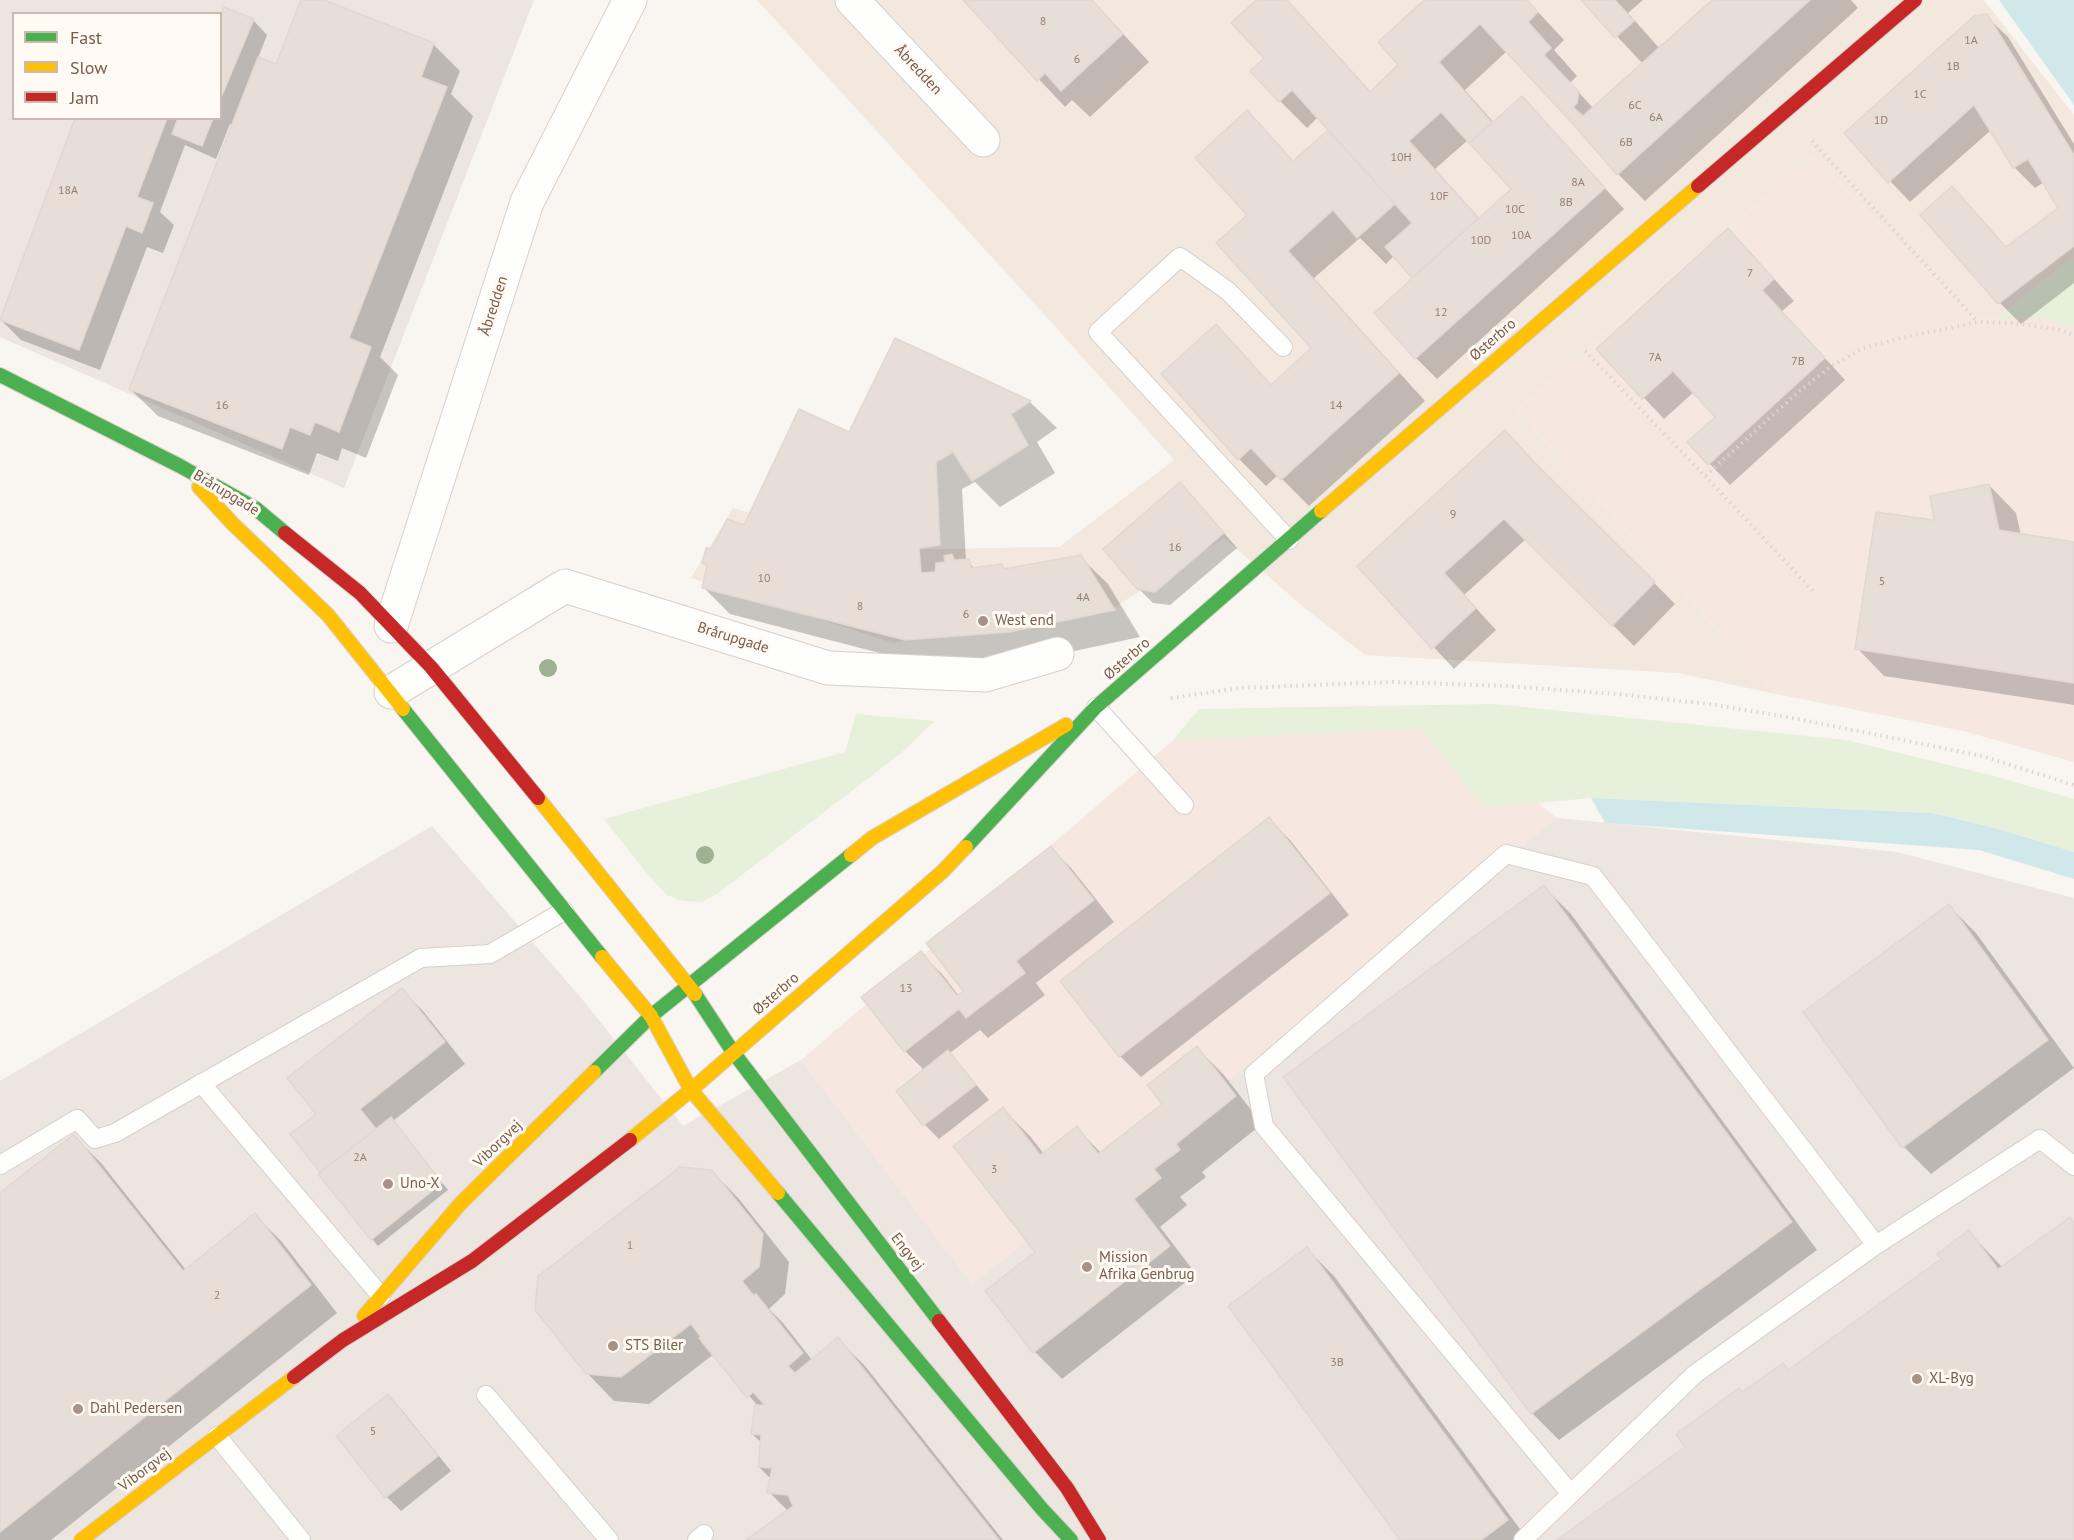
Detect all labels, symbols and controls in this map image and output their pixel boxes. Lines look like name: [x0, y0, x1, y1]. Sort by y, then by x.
legend: [12, 12, 222, 120]
house number: 8: [1040, 15, 1046, 29]
text: Fast: [70, 26, 102, 49]
house number: 1A: [1964, 34, 1978, 48]
street label: Åbredden: [890, 41, 946, 99]
house number: 6: [1074, 53, 1080, 67]
text: Slow: [70, 56, 108, 79]
house number: 1B: [1946, 60, 1960, 74]
text: Jam: [70, 86, 99, 109]
house number: 1C: [1913, 88, 1927, 102]
house number: 6C: [1628, 99, 1642, 113]
house number: 6A: [1649, 111, 1663, 125]
house number: 1D: [1874, 114, 1888, 128]
house number: 6B: [1619, 136, 1633, 150]
house number: 10H: [1390, 151, 1412, 165]
house number: 8A: [1571, 176, 1585, 190]
house number: 18A: [58, 184, 78, 198]
house number: 10F: [1429, 190, 1449, 204]
house number: 8B: [1559, 196, 1573, 210]
house number: 10C: [1505, 203, 1525, 217]
house number: 10A: [1511, 229, 1531, 243]
house number: 10D: [1471, 234, 1491, 248]
house number: 7: [1747, 267, 1753, 281]
street label: Åbredden: [476, 274, 512, 338]
house number: 12: [1434, 306, 1448, 320]
street label: Østerbro: [1466, 315, 1520, 365]
house number: 7A: [1649, 351, 1661, 365]
house number: 7B: [1791, 355, 1805, 369]
house number: 16: [215, 399, 229, 413]
house number: 14: [1329, 399, 1343, 413]
street label: Brårupgade: [190, 466, 262, 520]
house number: 9: [1450, 508, 1456, 522]
house number: 16: [1168, 541, 1182, 555]
house number: 10: [757, 572, 771, 586]
house number: 5: [1879, 575, 1885, 589]
house number: 4A: [1076, 591, 1090, 605]
house number: 8: [857, 600, 863, 614]
house number: 6: [963, 608, 969, 622]
place label: West end: [995, 612, 1054, 630]
marker: West end: [976, 614, 990, 628]
street label: Brårupgade: [695, 619, 771, 657]
street label: Østerbro: [1100, 634, 1154, 684]
street label: Østerbro: [749, 969, 803, 1019]
house number: 13: [899, 982, 913, 996]
street label: Viborgvej: [470, 1117, 526, 1171]
house number: 2A: [353, 1151, 367, 1165]
house number: 3: [991, 1163, 997, 1177]
place label: Uno-X: [400, 1175, 439, 1193]
marker: Uno-X: [381, 1177, 395, 1191]
street label: Engvej: [887, 1230, 927, 1274]
house number: 1: [627, 1239, 633, 1253]
place label: Mission Afrika Genbrug: [1099, 1249, 1195, 1284]
marker: Mission Afrika Genbrug: [1080, 1260, 1094, 1274]
house number: 2: [214, 1289, 220, 1303]
place label: STS Biler: [625, 1337, 683, 1355]
marker: STS Biler: [606, 1339, 620, 1353]
house number: 3B: [1330, 1356, 1344, 1370]
place label: XL-Byg: [1929, 1370, 1974, 1388]
marker: XL-Byg: [1910, 1372, 1924, 1386]
place label: Dahl Pedersen: [90, 1400, 182, 1418]
marker: Dahl Pedersen: [71, 1402, 85, 1416]
house number: 5: [370, 1425, 376, 1439]
street label: Viborgvej: [115, 1445, 175, 1495]

